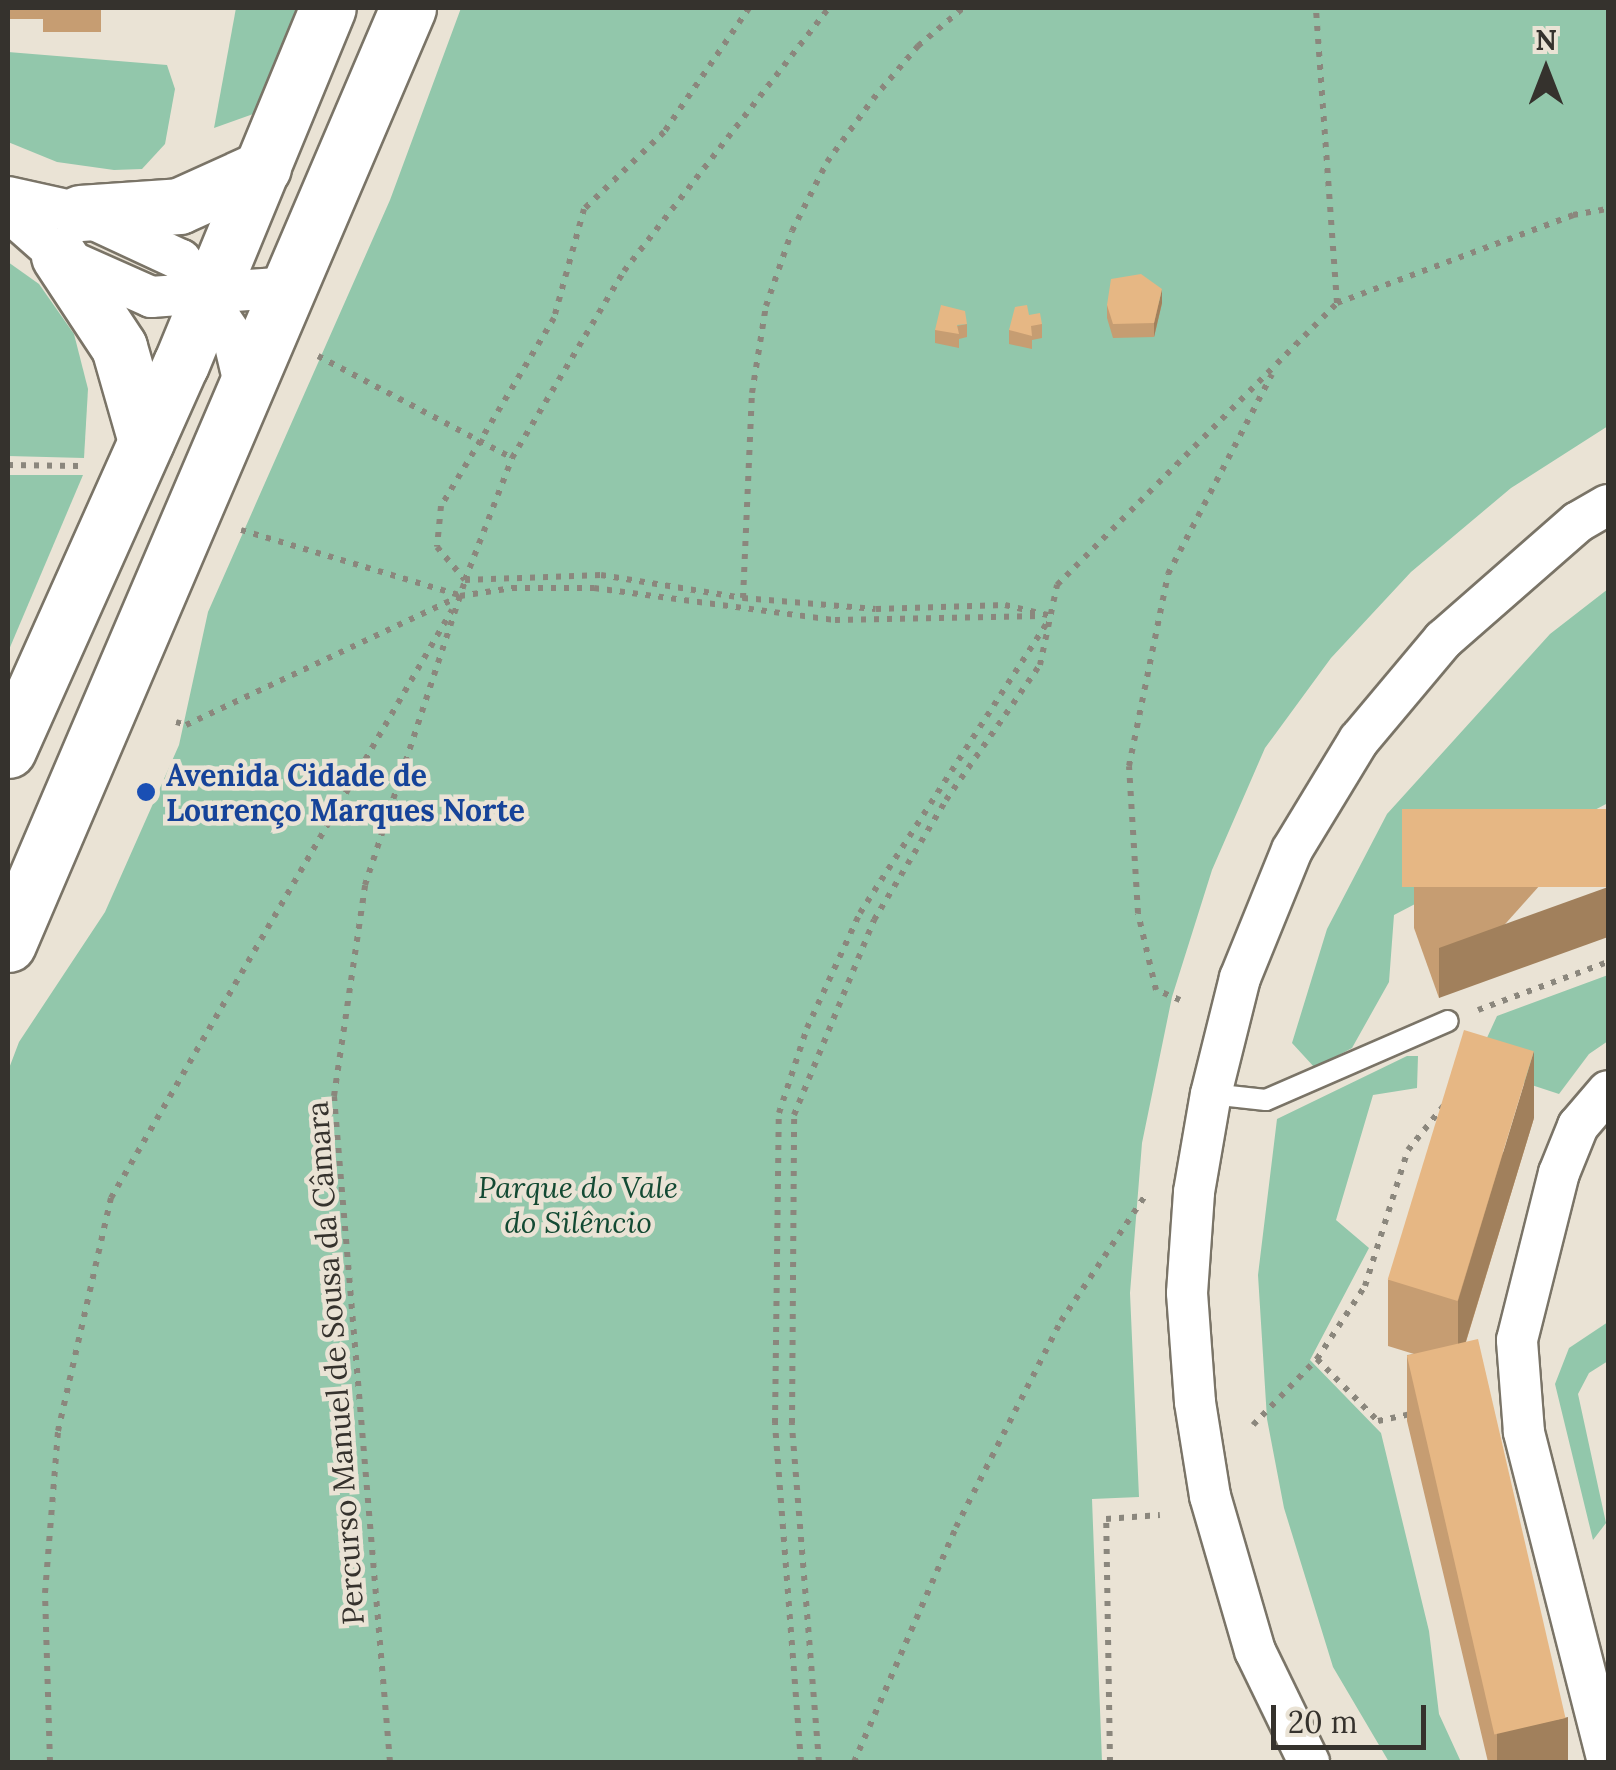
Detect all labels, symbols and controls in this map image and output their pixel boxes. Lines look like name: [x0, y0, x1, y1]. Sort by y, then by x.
north arrow: [1496, 20, 1596, 120]
text: N: [1535, 22, 1557, 58]
place label: Avenida Cidade de Lourenço Marques Norte: [166, 757, 525, 828]
marker: Avenida Cidade de Lourenço Marques Norte: [135, 781, 157, 803]
street label: Percurso Manuel de Sousa da Câmara: [299, 1100, 371, 1626]
park label: Parque do Vale do Silêncio: [478, 1169, 678, 1240]
scale bar: [1276, 1685, 1431, 1747]
text: 20 m: [1288, 1703, 1357, 1741]

